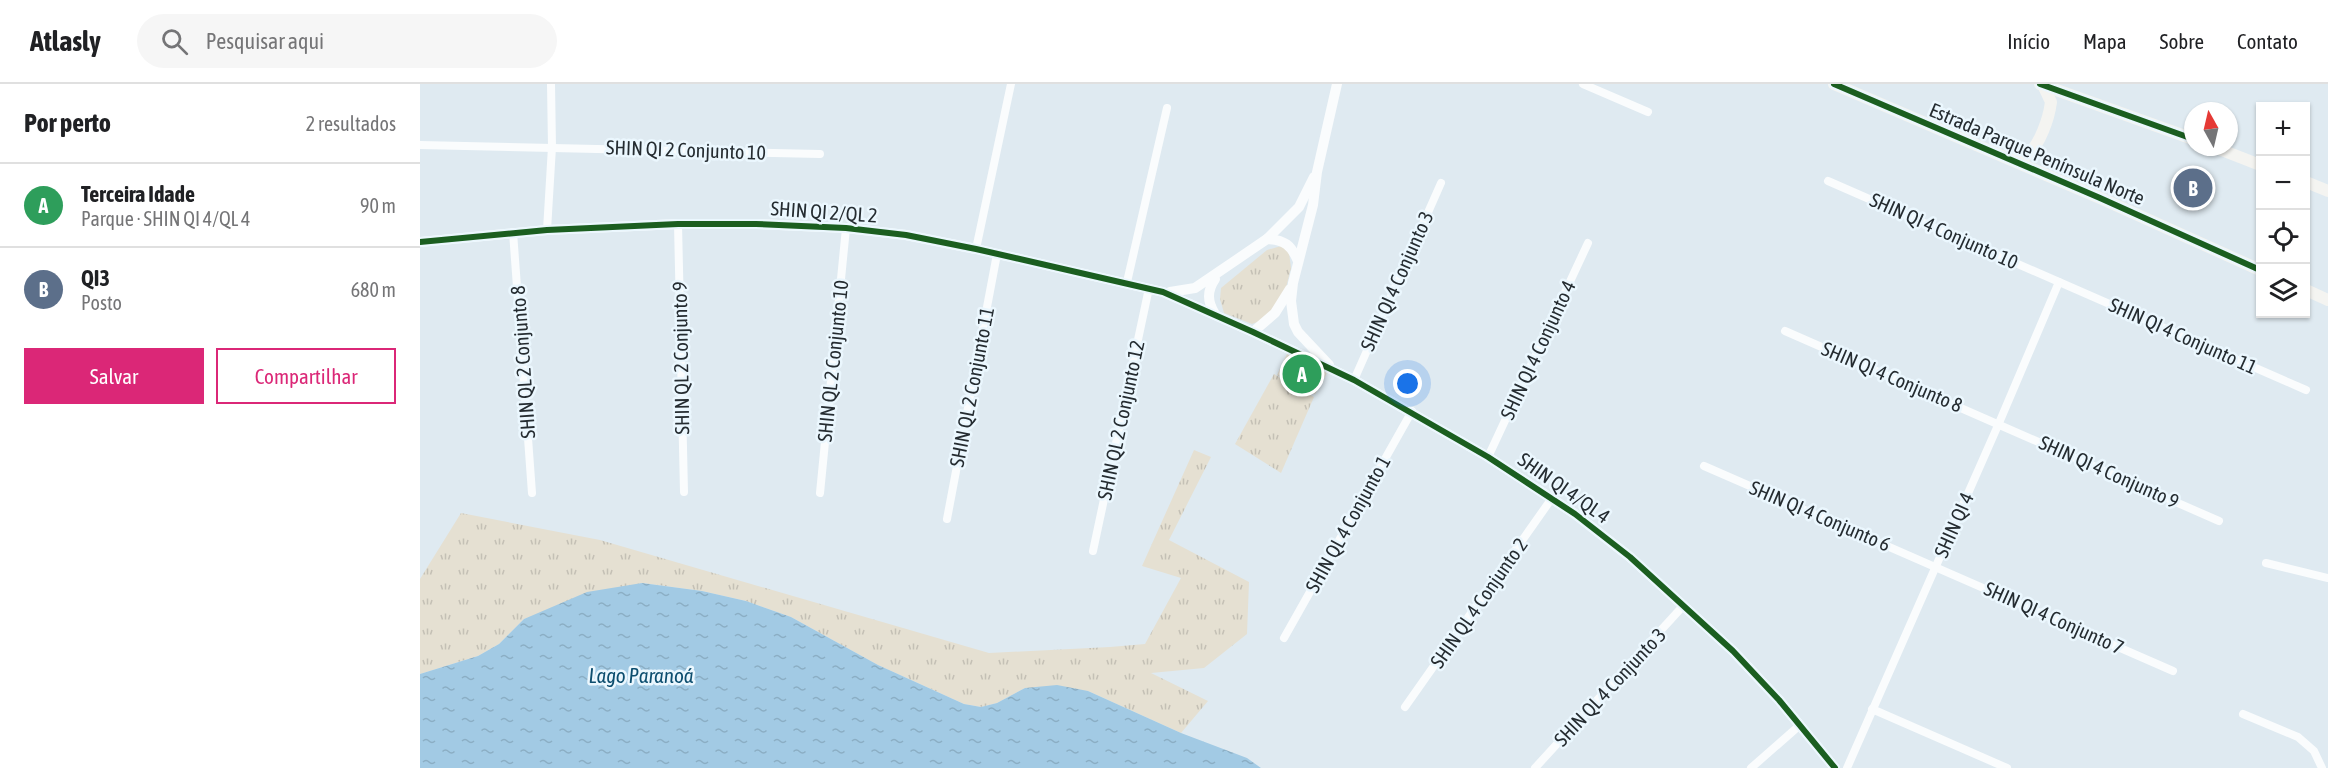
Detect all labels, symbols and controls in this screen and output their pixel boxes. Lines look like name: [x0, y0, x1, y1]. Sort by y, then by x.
search box: [137, 14, 557, 68]
text: Atlasly: [30, 25, 101, 57]
icon: search: [158, 25, 191, 58]
text: Pesquisar aqui: [206, 28, 324, 54]
text: Início: [2007, 29, 2050, 53]
text: Mapa: [2083, 29, 2127, 53]
text: Sobre: [2160, 29, 2204, 53]
text: Contato: [2237, 29, 2298, 53]
street label: Estrada Parque Península Norte: [1926, 98, 2148, 209]
north arrow: [2184, 102, 2238, 156]
map controls: [2256, 102, 2310, 318]
button: +: [2256, 102, 2310, 156]
text: Por perto: [24, 108, 111, 138]
text: 2 resultados: [306, 112, 396, 135]
street label: SHIN QI 2 Conjunto 10: [606, 135, 766, 164]
button: −: [2256, 156, 2310, 210]
pin: B: [2174, 166, 2212, 210]
text: Terceira Idade: [81, 181, 195, 207]
street label: SHIN QI 4 Conjunto 10: [1866, 188, 2022, 274]
text: A: [39, 194, 48, 217]
text: 90 m: [360, 194, 396, 217]
street label: SHIN QI 2/QL 2: [770, 196, 878, 227]
text: Parque · SHIN QI 4/QL 4: [81, 207, 250, 230]
street label: SHIN QI 4 Conjunto 3: [1355, 207, 1438, 354]
button: locate: [2256, 210, 2310, 264]
button: layers: [2256, 264, 2310, 318]
text: QI3: [81, 265, 110, 291]
street label: SHIN QI 4 Conjunto 4: [1495, 277, 1580, 423]
text: B: [39, 278, 48, 301]
text: 680 m: [351, 278, 396, 301]
street label: SHIN QL 2 Conjunto 10: [813, 279, 852, 443]
street label: SHIN QL 2 Conjunto 9: [668, 281, 693, 435]
street label: SHIN QL 2 Conjunto 8: [506, 285, 539, 439]
text: Posto: [81, 291, 122, 314]
street label: SHIN QI 4 Conjunto 11: [2105, 293, 2261, 379]
street label: SHIN QL 2 Conjunto 11: [945, 305, 998, 469]
street label: SHIN QI 4 Conjunto 8: [1818, 337, 1966, 417]
street label: SHIN QL 2 Conjunto 12: [1092, 338, 1149, 502]
button: Salvar: [24, 348, 204, 404]
button: Compartilhar: [216, 348, 396, 404]
pin: A: [1282, 352, 1322, 396]
your location: [1393, 369, 1422, 398]
street label: SHIN QI 4 Conjunto 9: [2036, 430, 2183, 513]
street label: SHIN QI 4/QL 4: [1514, 448, 1615, 528]
street label: SHIN QL 4 Conjunto 1: [1300, 451, 1395, 596]
street label: SHIN QI 4 Conjunto 6: [1746, 476, 1894, 556]
street label: SHIN QI 4: [1929, 489, 1978, 561]
street label: SHIN QL 4 Conjunto 2: [1425, 533, 1532, 672]
street label: SHIN QI 4 Conjunto 7: [1981, 576, 2128, 659]
street label: SHIN QL 4 Conjunto 3: [1549, 623, 1670, 750]
water label: Lago Paranoá: [588, 663, 694, 687]

